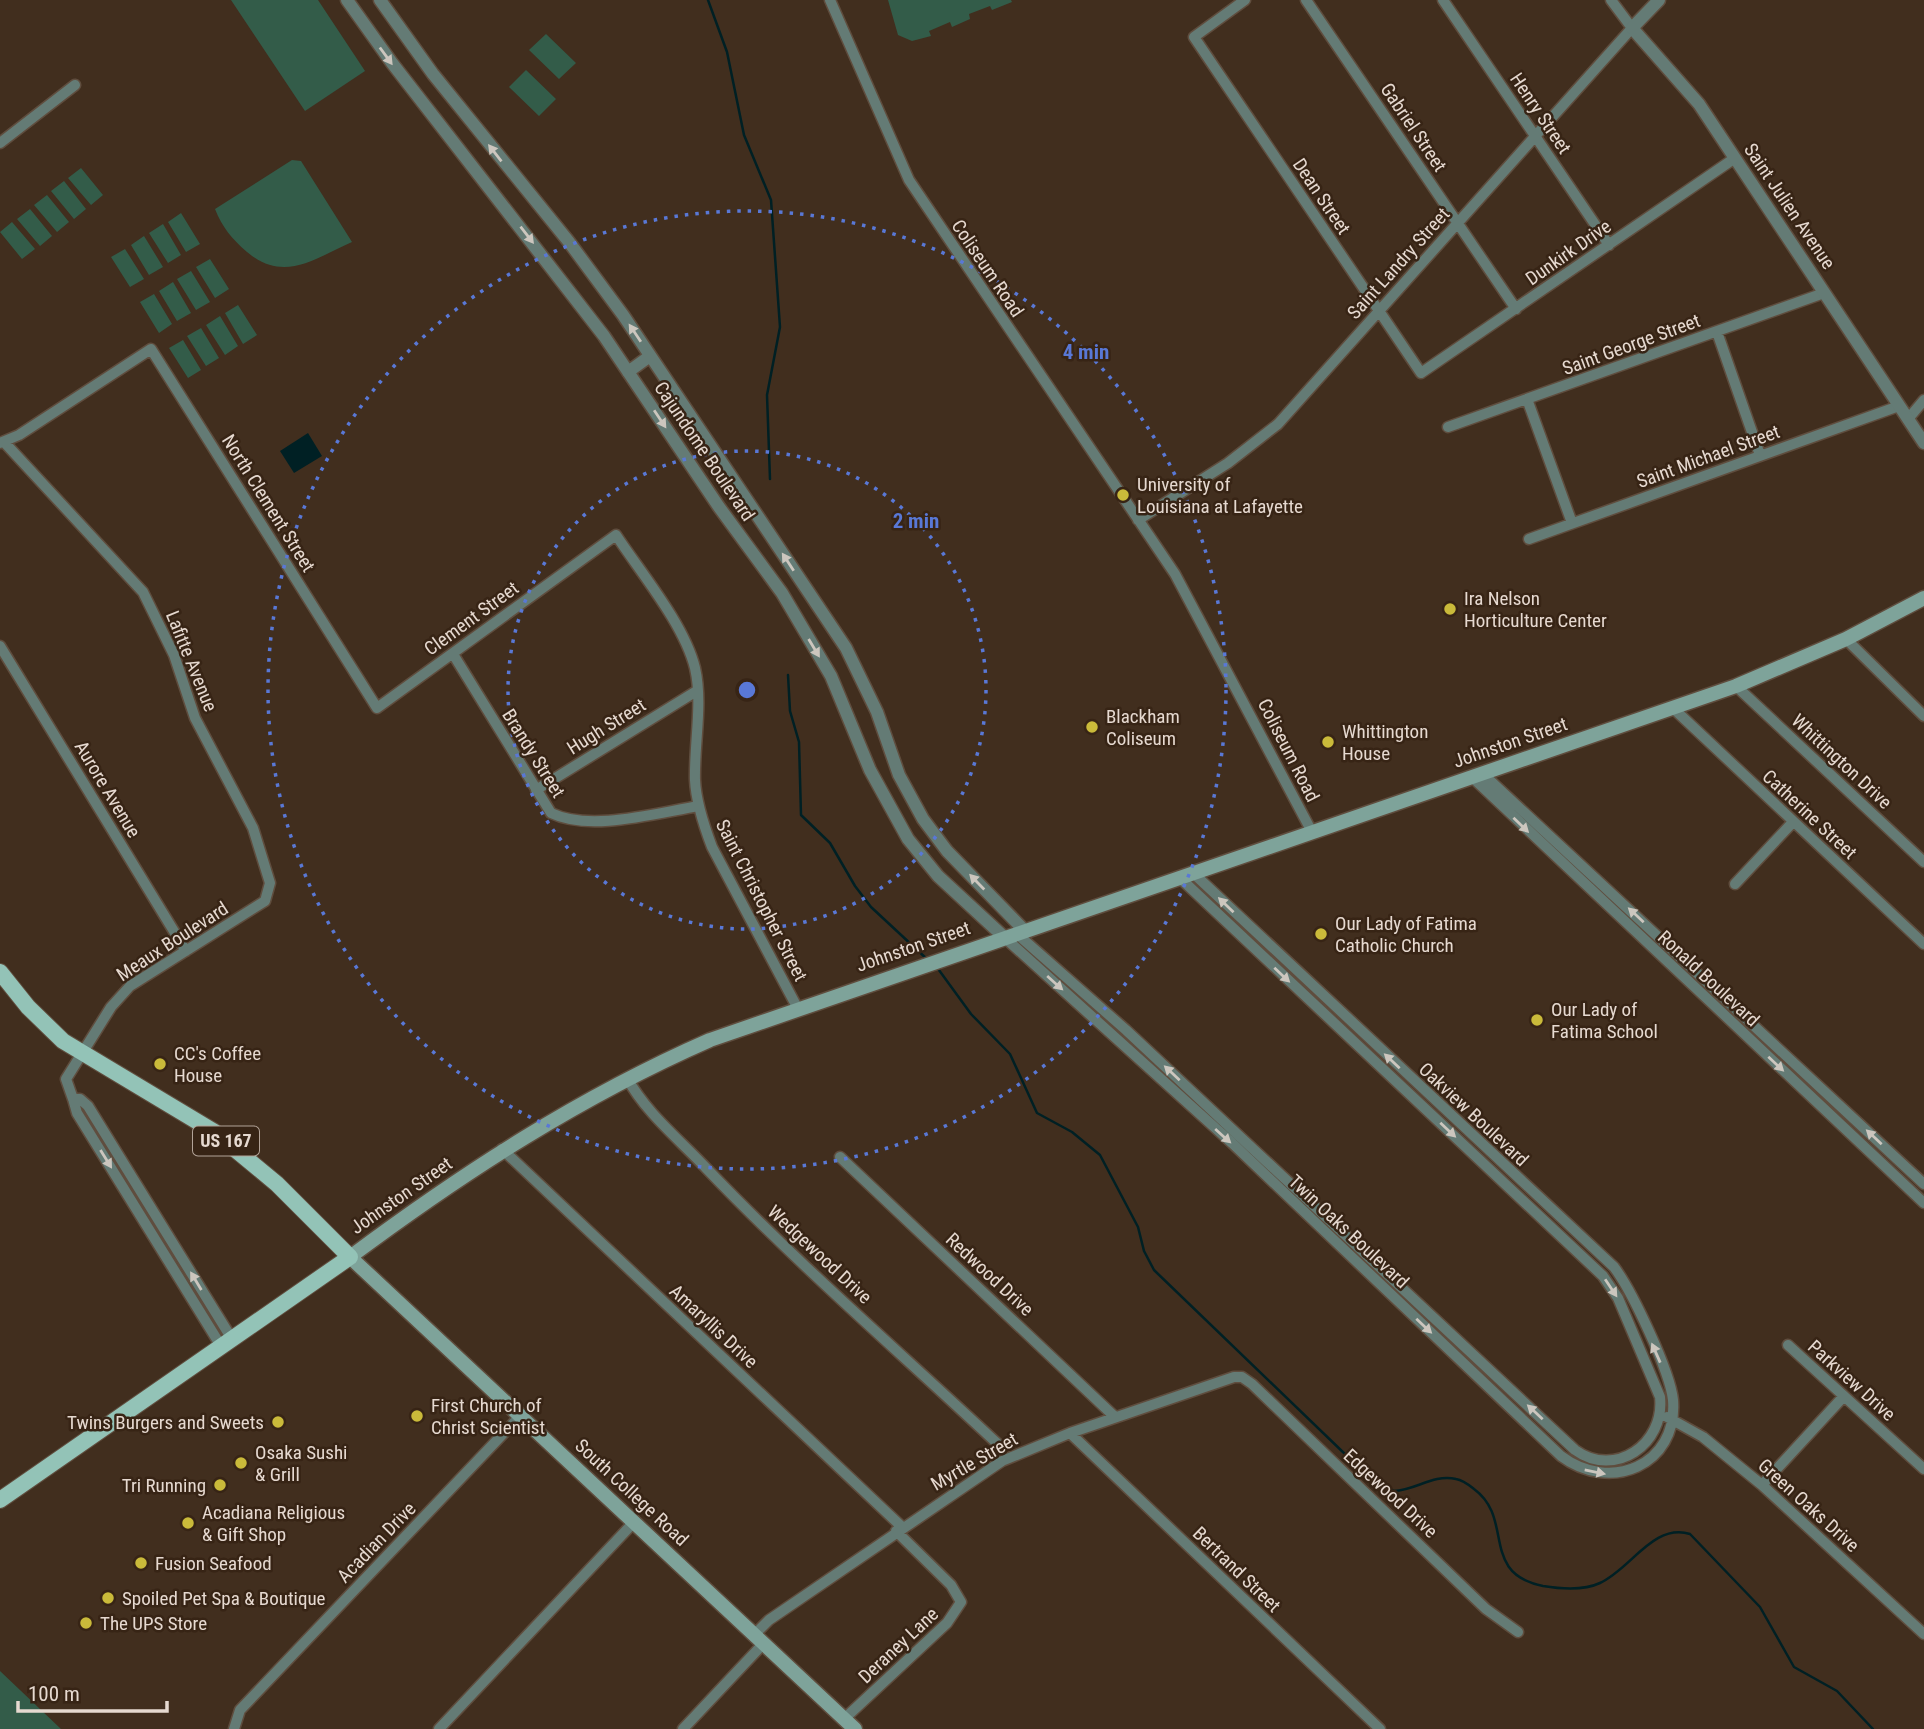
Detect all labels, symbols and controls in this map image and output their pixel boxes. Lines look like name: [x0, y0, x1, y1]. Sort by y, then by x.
one-way arrow: [379, 47, 393, 65]
street label: Henry Street: [1505, 68, 1576, 158]
street label: Gabriel Street: [1376, 79, 1452, 176]
street label: Saint Julien Avenue: [1739, 139, 1840, 274]
one-way arrow: [489, 144, 503, 162]
street label: Dean Street: [1288, 154, 1355, 239]
street label: Saint Landry Street: [1342, 203, 1454, 324]
street label: Coliseum Road: [947, 215, 1029, 321]
street label: Dunkirk Drive: [1521, 215, 1615, 290]
one-way arrow: [519, 226, 534, 243]
street label: Saint George Street: [1559, 309, 1703, 380]
one-way arrow: [628, 323, 641, 342]
text: 4 min: [1063, 340, 1109, 364]
street label: Cajundome Boulevard: [649, 377, 760, 525]
one-way arrow: [653, 410, 667, 428]
street label: Saint Michael Street: [1634, 420, 1783, 493]
street label: North Clement Street: [217, 430, 320, 576]
place label: University of Louisiana at Lafayette: [1137, 473, 1303, 518]
marker: University of Louisiana at Lafayette: [1115, 487, 1131, 503]
text: 2 min: [893, 509, 939, 533]
one-way arrow: [782, 553, 795, 572]
street label: Clement Street: [420, 576, 523, 660]
place label: Ira Nelson Horticulture Center: [1464, 587, 1607, 632]
marker: Ira Nelson Horticulture Center: [1442, 601, 1458, 617]
street label: Lafitte Avenue: [161, 607, 222, 715]
one-way arrow: [808, 639, 821, 658]
centre of rings: [735, 678, 759, 702]
street label: Hugh Street: [563, 693, 650, 760]
street label: Coliseum Road: [1253, 695, 1324, 806]
street label: Brandy Street: [497, 705, 570, 802]
place label: Blackham Coliseum: [1106, 705, 1180, 750]
street label: Whittington Drive: [1787, 709, 1897, 814]
street label: Johnston Street: [1450, 712, 1570, 773]
marker: Blackham Coliseum: [1084, 719, 1100, 735]
place label: Whittington House: [1342, 720, 1428, 765]
marker: Whittington House: [1320, 734, 1336, 750]
street label: Aurore Avenue: [70, 737, 145, 842]
street label: Catherine Street: [1758, 765, 1862, 864]
street label: Saint Christopher Street: [711, 816, 812, 985]
one-way arrow: [1512, 816, 1529, 832]
one-way arrow: [969, 874, 985, 891]
street label: Meaux Boulevard: [112, 897, 232, 986]
one-way arrow: [1218, 898, 1235, 914]
one-way arrow: [1627, 907, 1645, 923]
place label: Our Lady of Fatima Catholic Church: [1335, 912, 1477, 957]
street label: Johnston Street: [853, 916, 973, 977]
street label: Ronald Boulevard: [1653, 925, 1764, 1031]
marker: Our Lady of Fatima Catholic Church: [1313, 926, 1329, 942]
one-way arrow: [1273, 966, 1290, 982]
one-way arrow: [1046, 975, 1064, 991]
place label: Our Lady of Fatima School: [1551, 998, 1658, 1043]
marker: Our Lady of Fatima School: [1529, 1012, 1545, 1028]
place label: CC's Coffee House: [174, 1042, 261, 1087]
one-way arrow: [1384, 1054, 1401, 1070]
marker: CC's Coffee House: [152, 1056, 168, 1072]
one-way arrow: [1767, 1056, 1784, 1072]
street label: Oakview Boulevard: [1414, 1058, 1533, 1171]
one-way arrow: [1164, 1065, 1181, 1081]
one-way arrow: [1439, 1122, 1456, 1138]
road number: US 167: [193, 1126, 259, 1156]
one-way arrow: [1214, 1127, 1231, 1143]
one-way arrow: [1865, 1129, 1883, 1145]
one-way arrow: [99, 1149, 112, 1168]
street label: Johnston Street: [346, 1152, 457, 1239]
street label: Twin Oaks Boulevard: [1284, 1170, 1414, 1293]
street label: Wedgewood Drive: [763, 1200, 877, 1308]
street label: Redwood Drive: [941, 1228, 1038, 1321]
one-way arrow: [189, 1271, 202, 1291]
one-way arrow: [1605, 1278, 1618, 1298]
street label: Amaryllis Drive: [665, 1280, 763, 1373]
one-way arrow: [1415, 1317, 1432, 1333]
street label: Parkview Drive: [1803, 1335, 1900, 1426]
one-way arrow: [1650, 1343, 1662, 1363]
place label: First Church of Christ Scientist: [431, 1394, 545, 1439]
one-way arrow: [1527, 1405, 1544, 1421]
marker: First Church of Christ Scientist: [409, 1408, 425, 1424]
place label: Twins Burgers and Sweets: [67, 1411, 264, 1434]
marker: Twins Burgers and Sweets: [270, 1414, 286, 1430]
street label: Myrtle Street: [927, 1427, 1022, 1495]
street label: South College Road: [570, 1434, 693, 1551]
place label: Osaka Sushi & Grill: [255, 1441, 347, 1486]
street label: Edgewood Drive: [1339, 1444, 1442, 1543]
street label: Green Oaks Drive: [1753, 1454, 1864, 1557]
marker: Osaka Sushi & Grill: [233, 1455, 249, 1471]
one-way arrow: [1584, 1467, 1606, 1478]
place label: Tri Running: [122, 1474, 206, 1497]
marker: Tri Running: [212, 1477, 228, 1493]
street label: Acadian Drive: [332, 1497, 421, 1587]
place label: Acadiana Religious & Gift Shop: [202, 1501, 345, 1546]
marker: Acadiana Religious & Gift Shop: [180, 1515, 196, 1531]
street label: Bertrand Street: [1188, 1522, 1285, 1617]
place label: Fusion Seafood: [155, 1552, 272, 1575]
marker: Fusion Seafood: [133, 1555, 149, 1571]
place label: Spoiled Pet Spa & Boutique: [122, 1587, 326, 1610]
marker: Spoiled Pet Spa & Boutique: [100, 1590, 116, 1606]
street label: Deraney Lane: [854, 1603, 943, 1688]
place label: The UPS Store: [100, 1612, 207, 1635]
marker: The UPS Store: [78, 1615, 94, 1631]
scale bar: [18, 1670, 166, 1714]
text: 100 m: [28, 1682, 80, 1706]

